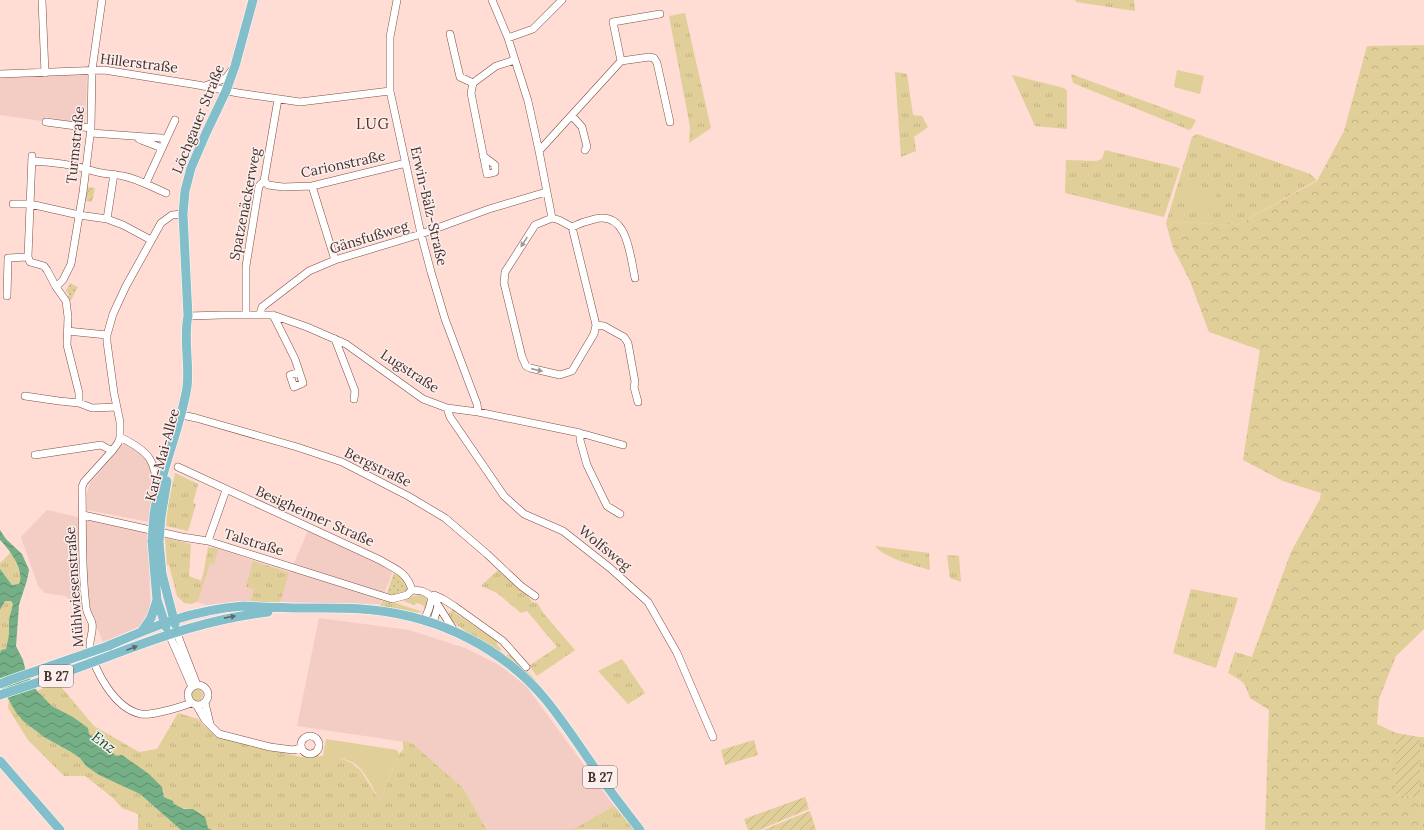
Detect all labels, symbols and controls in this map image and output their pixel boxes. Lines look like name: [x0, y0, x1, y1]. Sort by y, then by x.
street label: Hillerstraße: [99, 49, 179, 77]
street label: Löchgauer Straße: [168, 61, 228, 176]
street label: Turmstraße: [62, 105, 88, 185]
district label: LUG: [356, 114, 390, 133]
street label: Erwin-Bälz-Straße: [406, 144, 452, 268]
street label: Spatzenäckerweg: [225, 146, 265, 262]
street label: Carionstraße: [299, 146, 387, 182]
street label: Gänsfußweg: [327, 216, 411, 258]
one-way arrow: [520, 237, 528, 247]
street label: Lugstraße: [377, 345, 443, 397]
one-way arrow: [531, 367, 543, 373]
street label: Karl-Mai-Allee: [141, 406, 183, 503]
street label: Bergstraße: [342, 443, 415, 491]
street label: Besigheimer Straße: [253, 482, 378, 550]
street label: Wolfsweg: [575, 521, 635, 575]
street label: Talstraße: [222, 524, 287, 560]
street label: Mühlwiesenstraße: [61, 526, 87, 648]
one-way arrow: [224, 614, 236, 620]
one-way arrow: [126, 644, 138, 650]
road number: B 27: [39, 665, 73, 687]
water label: Enz: [88, 727, 120, 757]
road number: B 27: [583, 766, 617, 788]

